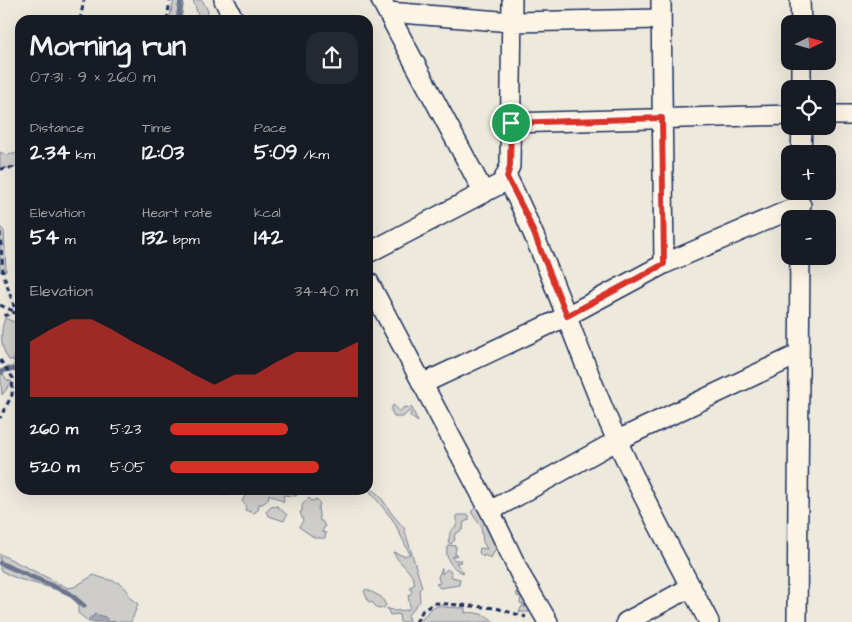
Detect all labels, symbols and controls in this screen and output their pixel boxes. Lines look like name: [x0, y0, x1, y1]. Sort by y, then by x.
north arrow: [781, 15, 836, 70]
map controls: [781, 15, 836, 265]
text: Morning run: [30, 27, 186, 66]
button: share: [306, 32, 358, 84]
text: 07:31 · 9 × 260 m: [30, 66, 155, 88]
button: locate: [781, 80, 836, 135]
pin: [490, 102, 532, 144]
icon: arrive: [497, 109, 525, 137]
text: Distance: [30, 118, 84, 138]
text: Time: [142, 118, 171, 138]
text: Pace: [254, 118, 286, 138]
text: 2.34: [30, 138, 70, 167]
text: 12:03: [142, 138, 184, 167]
text: 5:09: [254, 138, 298, 167]
text: km: [70, 145, 95, 165]
text: /km: [298, 145, 329, 165]
button: +: [781, 145, 836, 200]
text: Elevation: [30, 203, 85, 223]
text: Heart rate: [142, 203, 212, 223]
text: kcal: [254, 203, 281, 223]
button: −: [781, 210, 836, 265]
text: 54: [30, 223, 59, 252]
text: 132: [142, 223, 167, 252]
text: 142: [254, 223, 283, 252]
text: m: [59, 230, 76, 250]
text: bpm: [167, 230, 200, 250]
text: Elevation: [30, 280, 93, 302]
text: 34–40 m: [294, 280, 358, 302]
text: 260 m: [30, 418, 78, 440]
text: 5:23: [110, 418, 141, 440]
text: 520 m: [30, 456, 79, 478]
text: 5:05: [110, 456, 145, 478]

